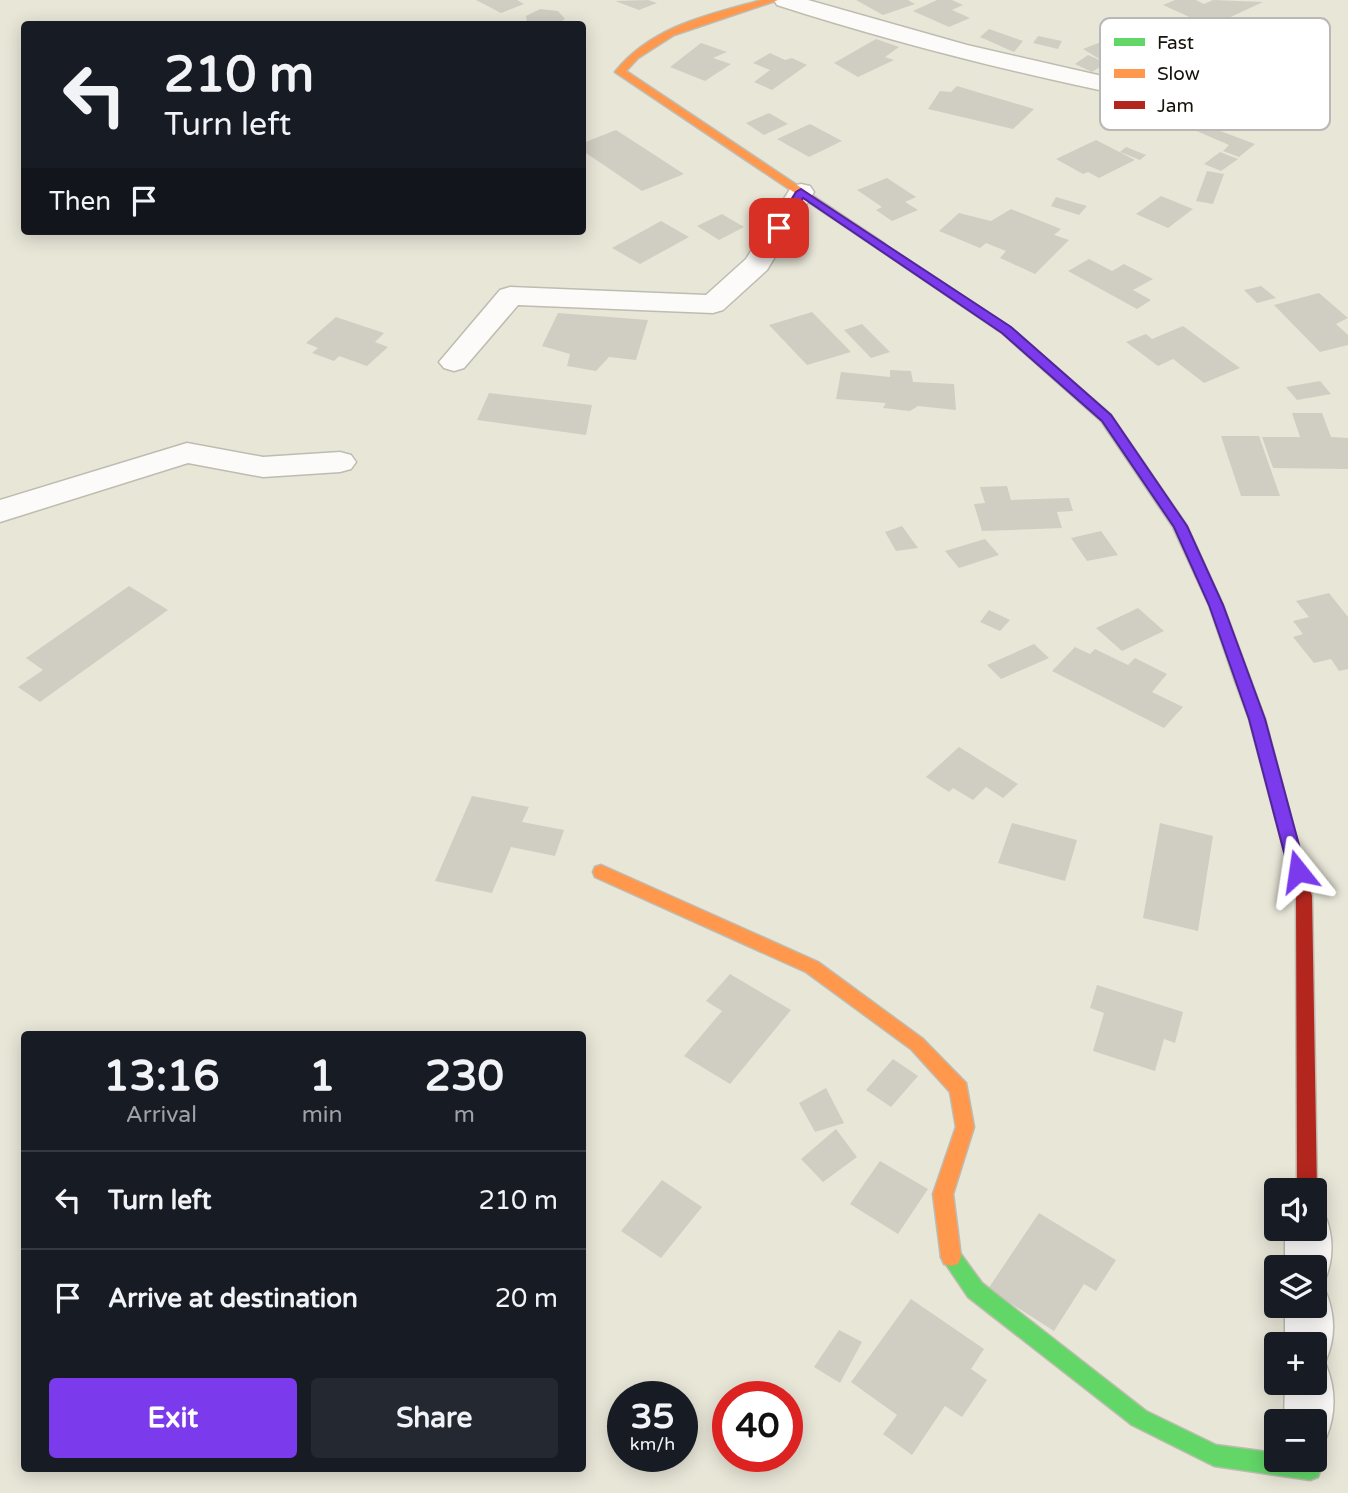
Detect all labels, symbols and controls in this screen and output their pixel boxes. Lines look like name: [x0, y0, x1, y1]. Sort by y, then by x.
legend: [1100, 18, 1330, 130]
text: Fast: [1157, 32, 1194, 54]
text: 210 m: [164, 46, 314, 105]
icon: left: [49, 49, 140, 140]
text: Slow: [1157, 63, 1200, 85]
text: Jam: [1157, 95, 1194, 117]
text: Turn left: [164, 106, 291, 144]
icon: arrive: [125, 182, 163, 220]
text: Then: [49, 186, 111, 217]
pin: [749, 198, 809, 258]
icon: arrive: [760, 209, 798, 247]
position arrow: [1261, 834, 1335, 908]
text: 13:16: [103, 1051, 220, 1102]
text: 1: [309, 1051, 335, 1102]
text: 230: [425, 1051, 504, 1102]
text: Arrival: [126, 1101, 197, 1129]
text: min: [302, 1101, 343, 1129]
text: m: [454, 1101, 475, 1129]
map controls: [1264, 1178, 1327, 1472]
button: sound: [1264, 1178, 1327, 1241]
icon: left: [49, 1181, 87, 1219]
text: Turn left: [108, 1185, 211, 1216]
text: 210 m: [478, 1185, 558, 1216]
button: layers: [1264, 1255, 1327, 1318]
icon: arrive: [49, 1279, 87, 1317]
text: Arrive at destination: [108, 1283, 358, 1314]
text: 20 m: [495, 1283, 558, 1314]
button: +: [1264, 1332, 1327, 1395]
button: Exit: [49, 1378, 297, 1458]
button: Share: [311, 1378, 558, 1458]
speed limit sign: 40: [712, 1381, 803, 1472]
text: 35: [631, 1396, 674, 1438]
button: −: [1264, 1409, 1327, 1472]
text: km/h: [630, 1433, 675, 1455]

